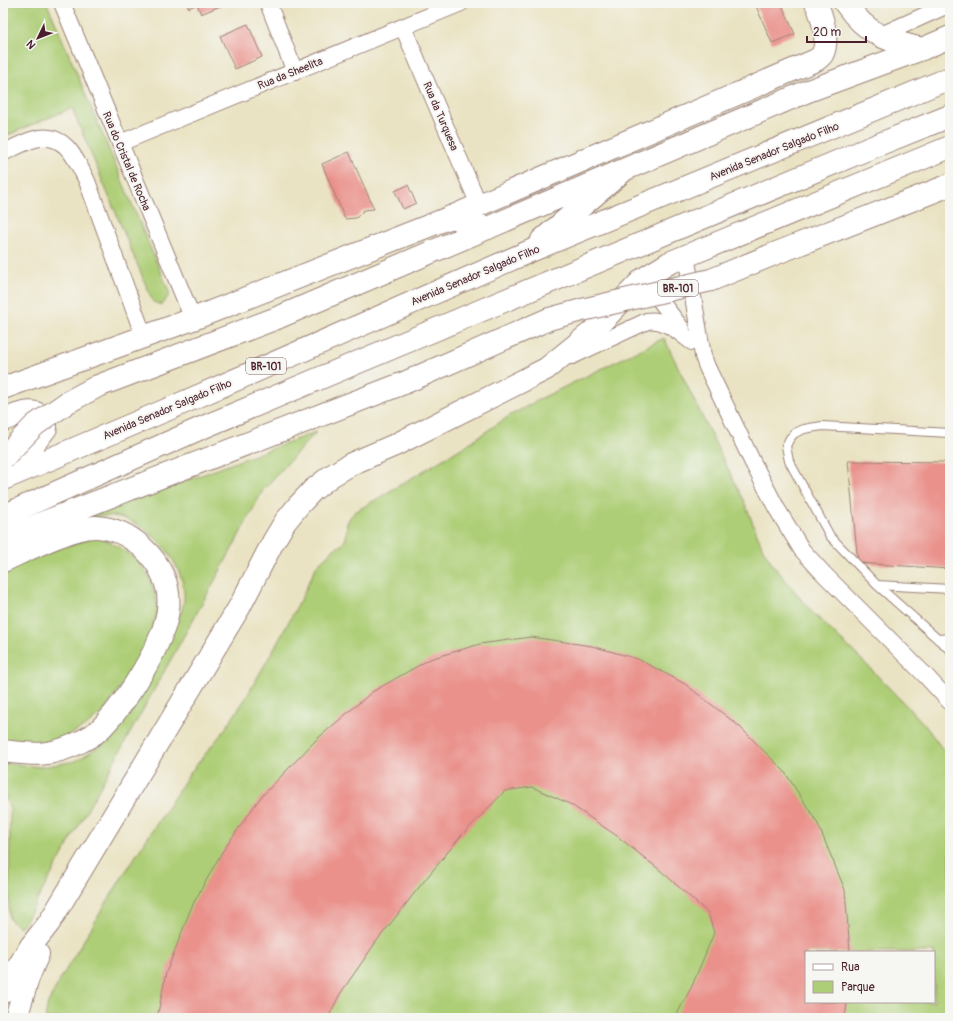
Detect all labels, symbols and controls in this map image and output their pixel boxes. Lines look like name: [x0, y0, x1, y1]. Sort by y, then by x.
north arrow: [18, 18, 58, 58]
scale bar: [807, 18, 866, 44]
text: 20 m: [813, 25, 842, 40]
text: N: [23, 37, 38, 52]
street label: Rua da Sheelita: [256, 55, 325, 92]
street label: Rua da Turquesa: [420, 80, 461, 153]
street label: Rua do Cristal de Rocha: [100, 110, 153, 213]
street label: Avenida Senador Salgado Filho: [708, 119, 841, 183]
street label: Avenida Senador Salgado Filho: [409, 242, 542, 309]
road number: BR-101: [658, 280, 698, 296]
road number: BR-101: [246, 358, 286, 374]
street label: Avenida Senador Salgado Filho: [101, 376, 234, 443]
legend: [805, 951, 935, 1003]
text: Rua: [841, 960, 860, 975]
text: Parque: [841, 980, 875, 995]

